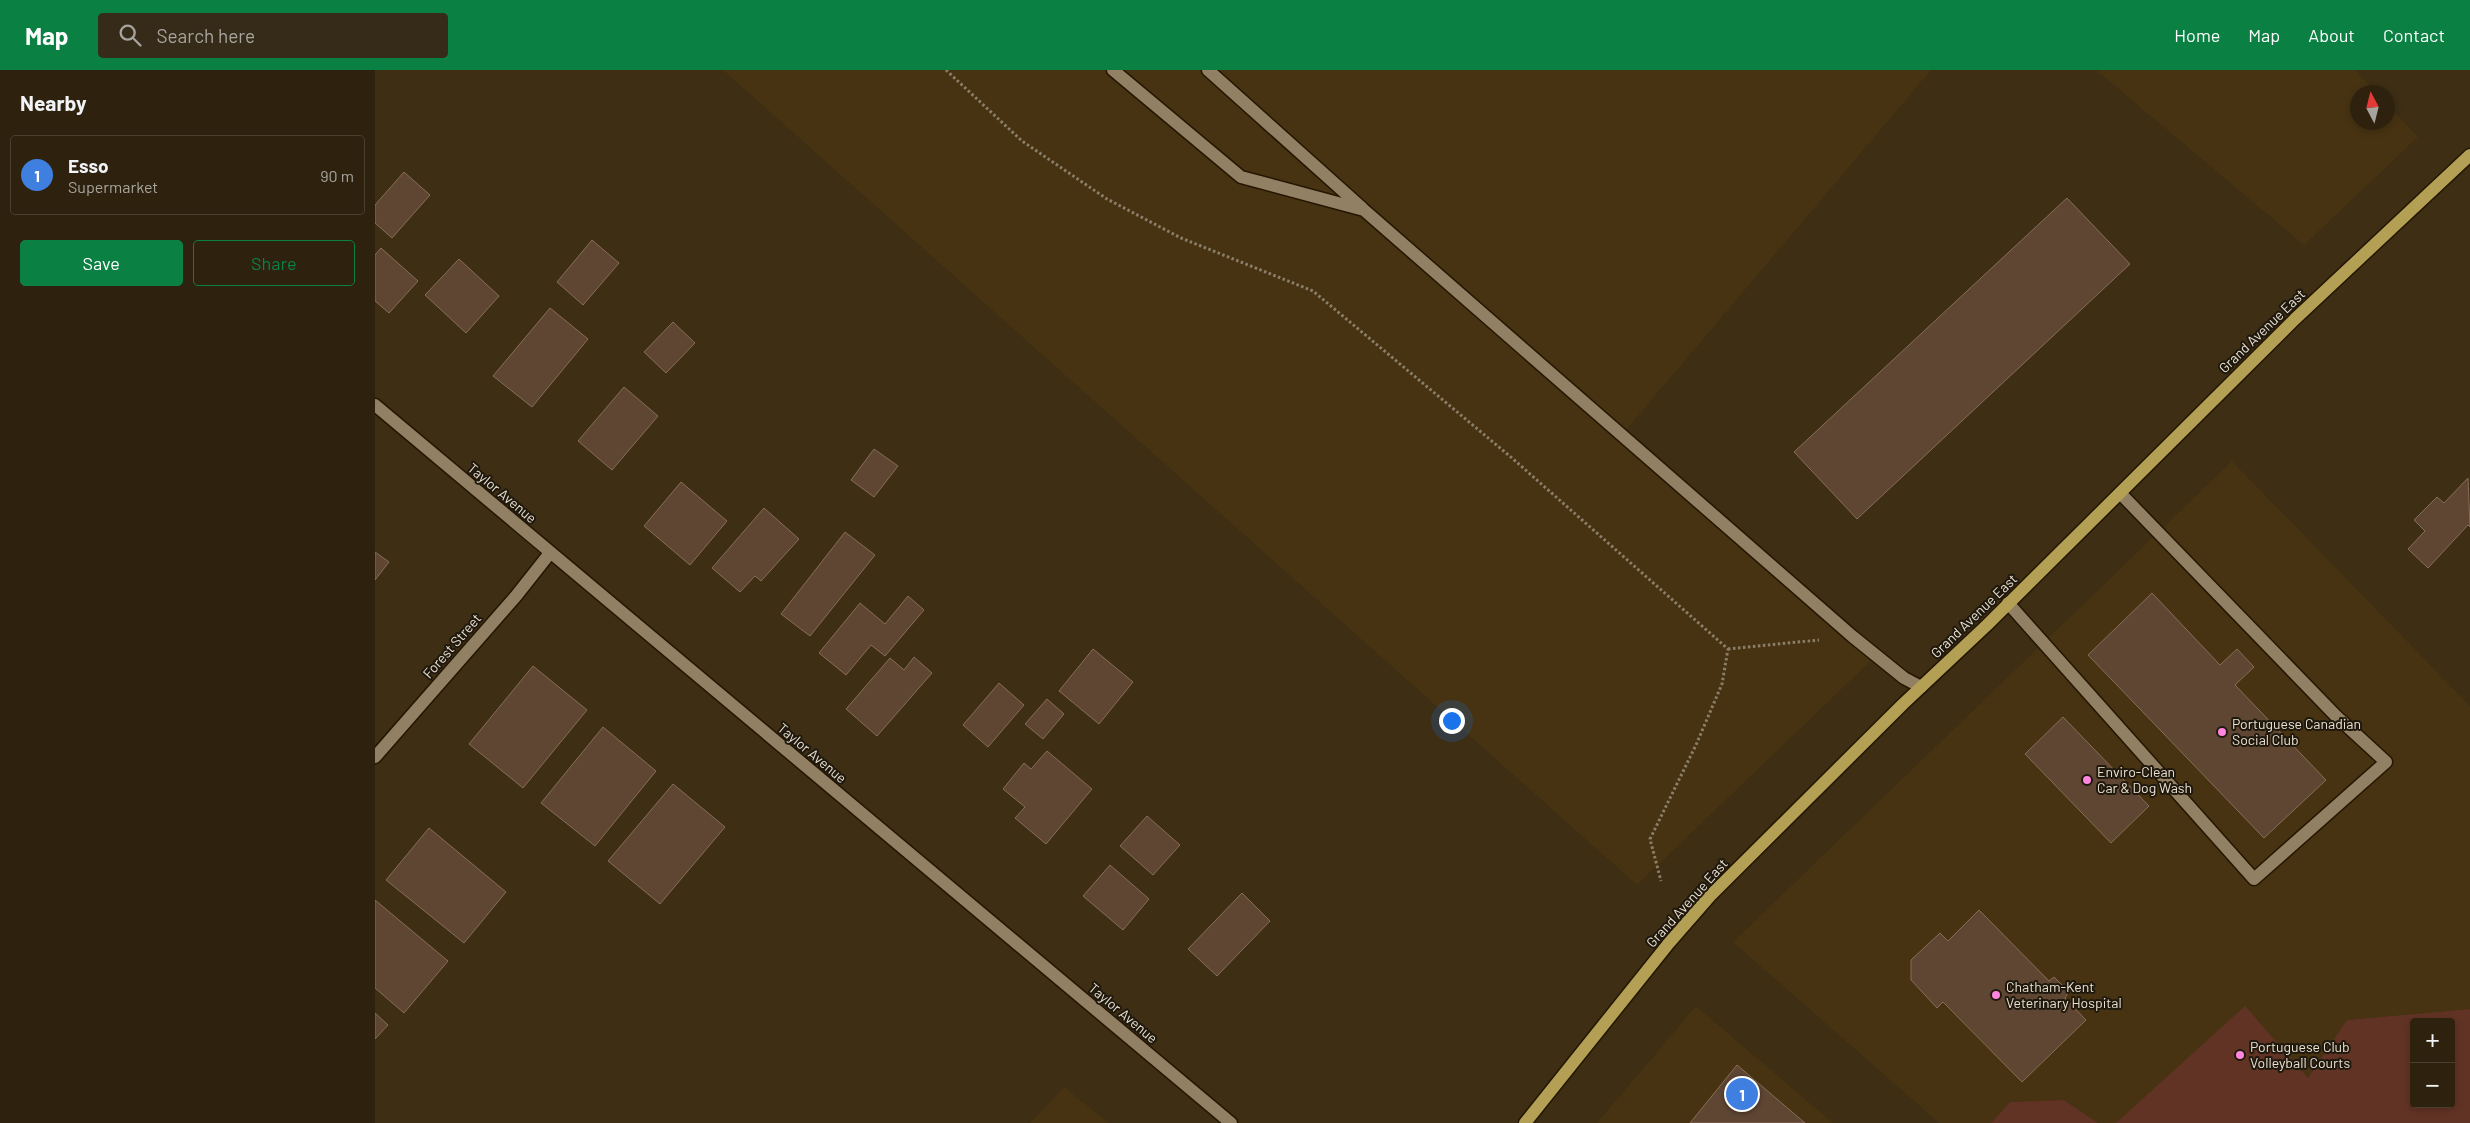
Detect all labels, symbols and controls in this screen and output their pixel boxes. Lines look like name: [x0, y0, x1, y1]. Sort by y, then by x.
search box: [98, 13, 448, 58]
text: Map: [25, 21, 68, 50]
icon: search: [116, 21, 144, 49]
text: Search here: [156, 24, 255, 47]
text: Home: [2174, 24, 2220, 46]
text: Map: [2248, 24, 2280, 46]
text: About: [2308, 24, 2355, 46]
text: Contact: [2383, 24, 2445, 46]
north arrow: [2350, 85, 2395, 130]
text: Nearby: [20, 90, 86, 115]
text: Esso: [68, 154, 109, 177]
text: 1: [34, 166, 40, 185]
text: 90 m: [320, 166, 354, 185]
text: Supermarket: [68, 177, 158, 196]
button: Save: [20, 240, 183, 286]
button: Share: [193, 240, 355, 286]
street label: Grand Avenue East: [2215, 285, 2308, 376]
street label: Taylor Avenue: [464, 459, 540, 526]
street label: Grand Avenue East: [1927, 570, 2020, 661]
street label: Forest Street: [419, 610, 484, 682]
your location: [1439, 708, 1465, 734]
place label: Portuguese Canadian Social Club: [2232, 715, 2361, 748]
street label: Taylor Avenue: [774, 719, 850, 786]
marker: Portuguese Canadian Social Club: [2216, 726, 2228, 738]
place label: Enviro-Clean Car & Dog Wash: [2097, 763, 2192, 796]
marker: Enviro-Clean Car & Dog Wash: [2081, 774, 2093, 786]
street label: Grand Avenue East: [1642, 855, 1731, 951]
place label: Chatham-Kent Veterinary Hospital: [2006, 978, 2122, 1011]
street label: Taylor Avenue: [1085, 979, 1161, 1046]
marker: Chatham-Kent Veterinary Hospital: [1990, 989, 2002, 1001]
map controls: [2410, 1018, 2455, 1108]
button: +: [2410, 1018, 2455, 1063]
place label: Portuguese Club Volleyball Courts: [2250, 1038, 2350, 1071]
marker: Portuguese Club Volleyball Courts: [2234, 1049, 2246, 1061]
button: −: [2410, 1063, 2455, 1108]
pin: 1: [1726, 1075, 1758, 1113]

